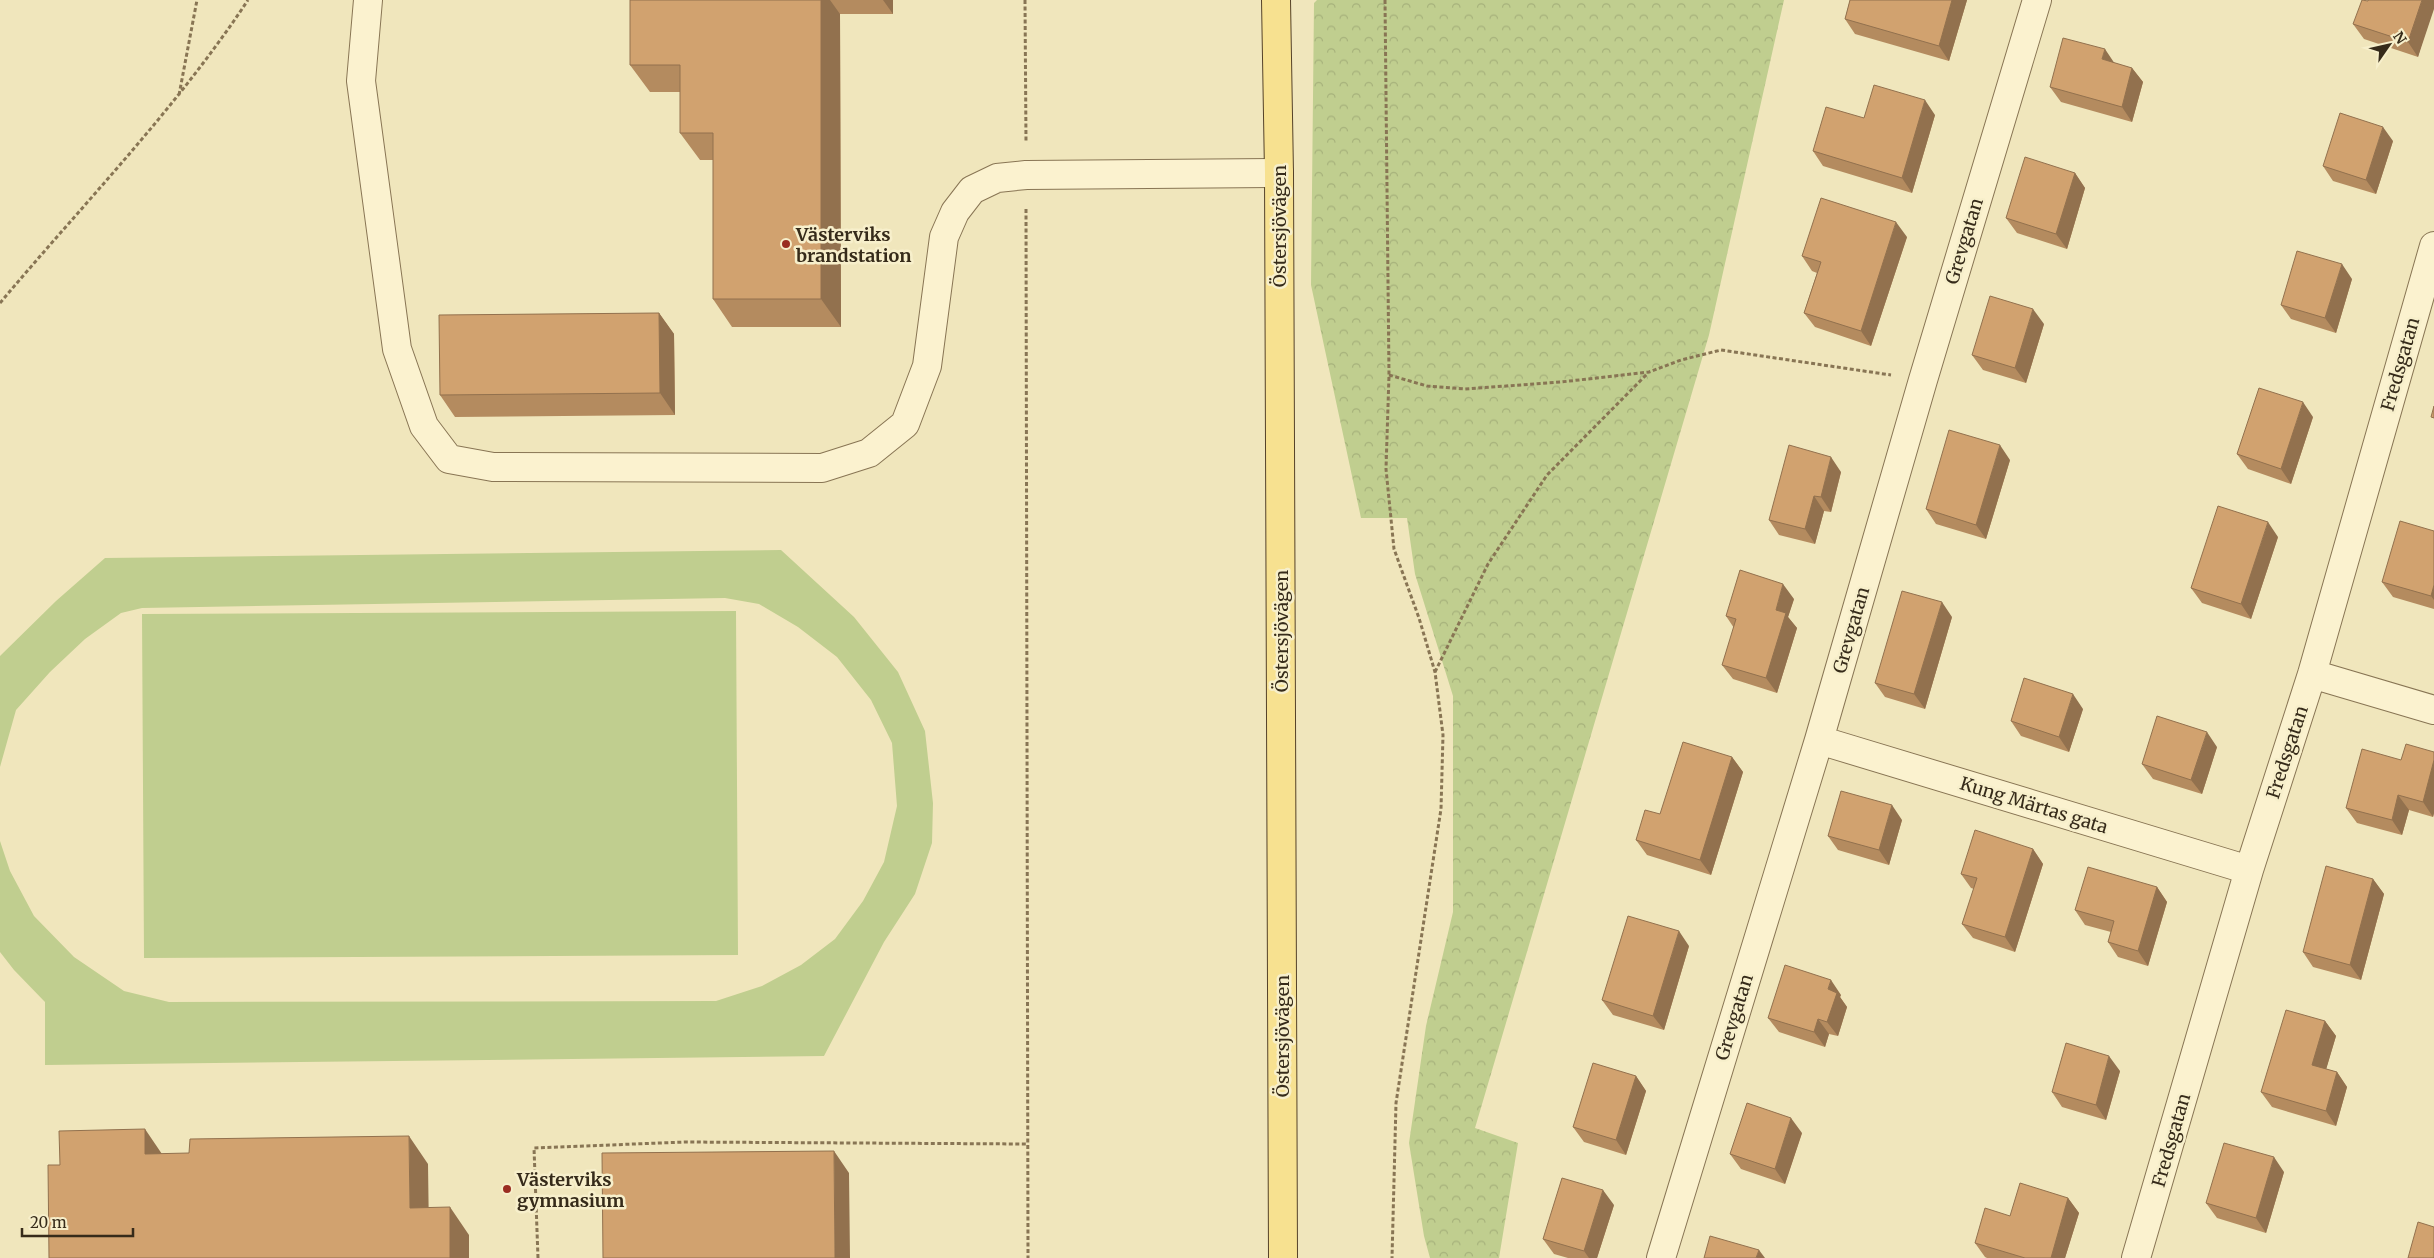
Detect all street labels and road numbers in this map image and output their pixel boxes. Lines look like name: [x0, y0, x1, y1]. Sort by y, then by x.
street label: Östersjövägen: [1268, 165, 1291, 287]
street label: Grevgatan: [1940, 195, 1988, 287]
street label: Fredsgatan: [2376, 314, 2424, 414]
street label: Östersjövägen: [1270, 570, 1293, 692]
street label: Grevgatan: [1828, 584, 1874, 676]
street label: Fredsgatan: [2261, 703, 2313, 801]
street label: Kung Märtas gata: [1957, 772, 2111, 839]
street label: Grevgatan: [1710, 971, 1758, 1063]
street label: Östersjövägen: [1271, 975, 1294, 1097]
street label: Fredsgatan: [2147, 1090, 2195, 1190]

